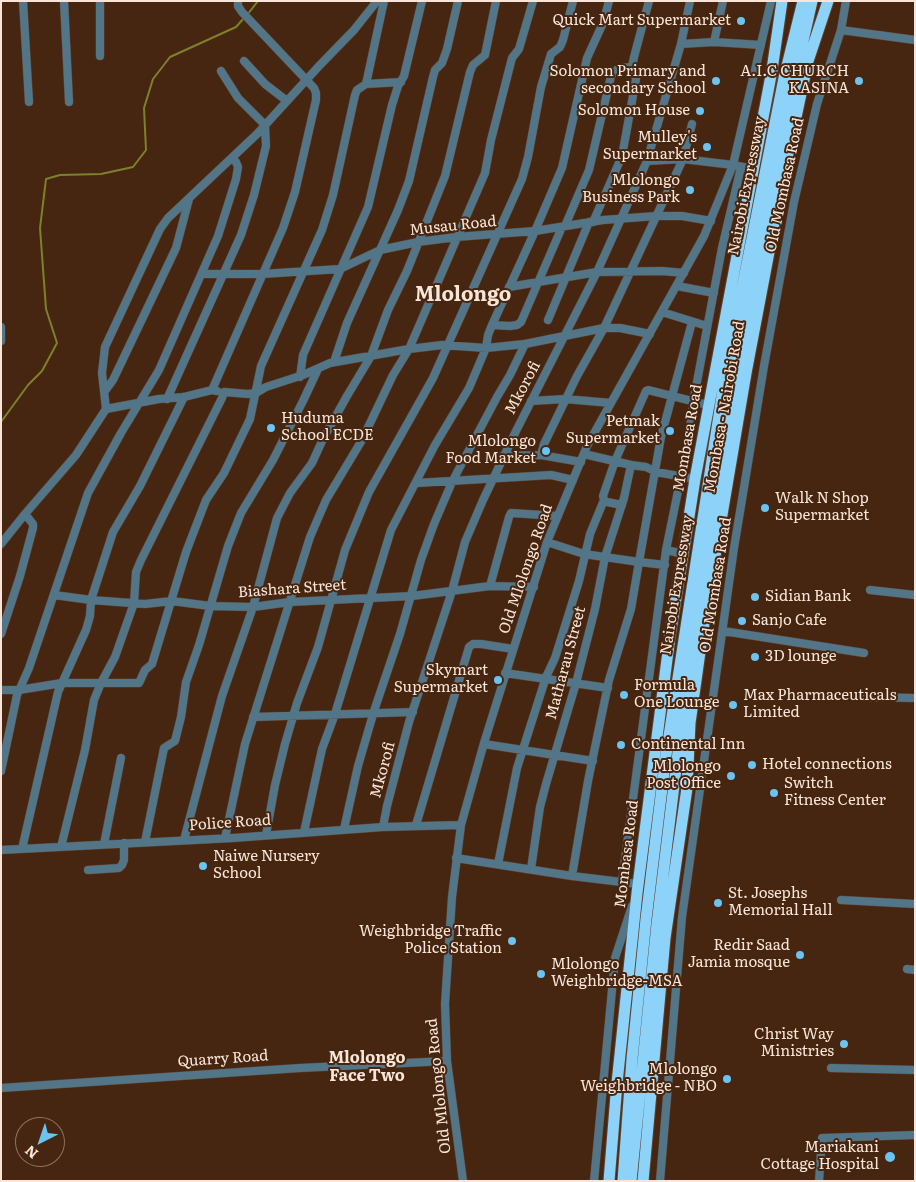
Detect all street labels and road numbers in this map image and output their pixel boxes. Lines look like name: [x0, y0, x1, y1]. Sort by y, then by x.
street label: Nairobi Expressway: [725, 115, 769, 257]
street label: Old Mombasa Road: [762, 116, 808, 254]
street label: Musau Road: [409, 212, 497, 240]
street label: Mombasa - Nairobi Road: [701, 320, 749, 494]
street label: Mkorofi: [502, 358, 544, 418]
street label: Mombasa Road: [670, 383, 706, 493]
street label: Old Mlolongo Road: [495, 502, 557, 636]
street label: Nairobi Expressway: [657, 514, 697, 656]
street label: Old Mombasa Road: [696, 516, 736, 654]
street label: Biashara Street: [237, 576, 347, 602]
street label: Matharau Street: [542, 604, 590, 722]
street label: Mkorofi: [367, 740, 399, 800]
street label: Mombasa Road: [611, 799, 643, 909]
street label: Police Road: [188, 811, 272, 835]
street label: Old Mlolongo Road: [423, 1017, 455, 1155]
street label: Quarry Road: [177, 1047, 269, 1071]

